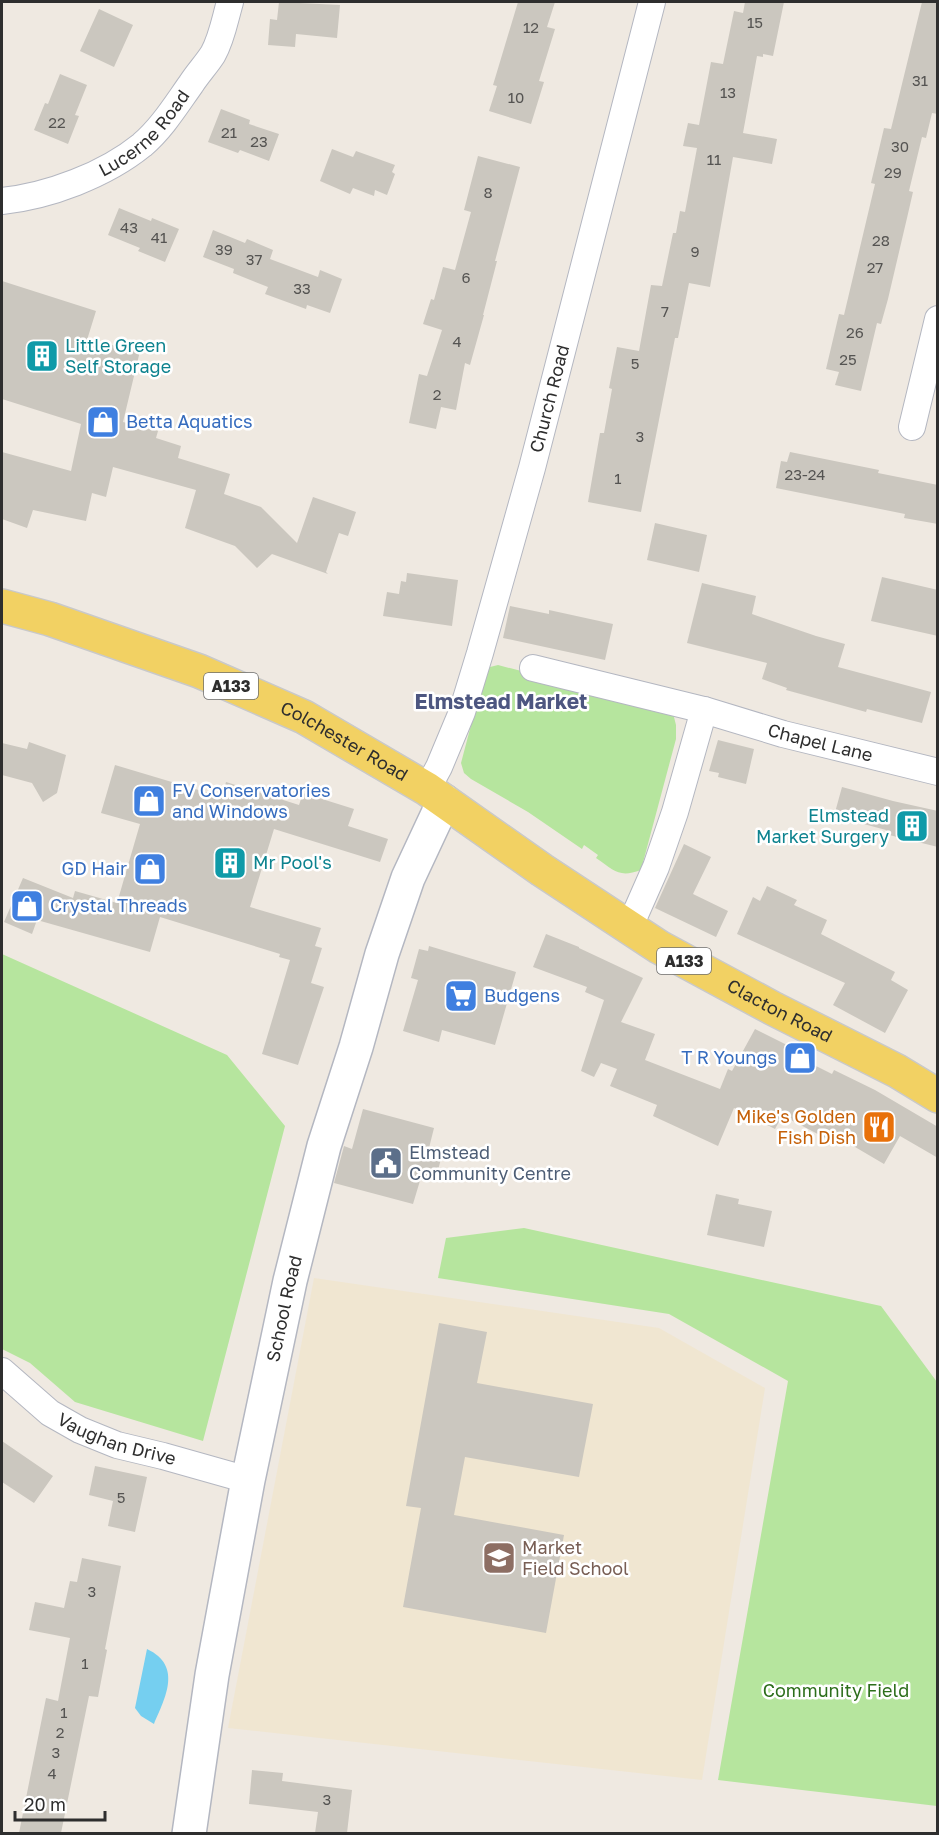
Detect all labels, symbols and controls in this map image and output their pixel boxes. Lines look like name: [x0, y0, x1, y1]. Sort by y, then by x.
house number: 15: [747, 13, 763, 31]
house number: 12: [523, 18, 539, 36]
house number: 31: [912, 71, 928, 89]
house number: 13: [720, 83, 736, 101]
street label: Lucerne Road: [95, 85, 194, 180]
house number: 10: [508, 88, 524, 106]
house number: 22: [48, 113, 66, 131]
house number: 21: [221, 123, 237, 141]
house number: 23: [250, 132, 268, 150]
house number: 30: [891, 137, 909, 155]
house number: 11: [707, 150, 721, 168]
house number: 29: [884, 163, 902, 181]
house number: 8: [483, 183, 493, 201]
house number: 43: [120, 218, 138, 236]
house number: 41: [151, 228, 167, 246]
house number: 28: [872, 231, 890, 249]
house number: 39: [215, 240, 233, 258]
house number: 9: [690, 242, 700, 260]
house number: 37: [246, 250, 262, 268]
house number: 27: [867, 258, 883, 276]
house number: 6: [461, 268, 471, 286]
house number: 33: [293, 279, 311, 297]
house number: 7: [661, 302, 669, 320]
house number: 26: [846, 323, 864, 341]
house number: 4: [452, 332, 462, 350]
place label: Little Green Self Storage: [65, 334, 171, 377]
building icon: Little Green Self Storage: [24, 338, 60, 374]
street label: Church Road: [524, 342, 573, 455]
house number: 25: [839, 350, 857, 368]
house number: 5: [631, 354, 639, 372]
house number: 2: [433, 385, 441, 403]
shop icon: Betta Aquatics: [85, 404, 121, 440]
place label: Betta Aquatics: [126, 410, 253, 432]
house number: 3: [636, 427, 644, 445]
house number: 23-24: [784, 465, 826, 483]
house number: 1: [614, 469, 622, 487]
road number: A133: [204, 673, 258, 699]
district label: Elmstead Market: [415, 688, 587, 714]
street label: Colchester Road: [277, 696, 412, 785]
street label: Chapel Lane: [765, 718, 875, 766]
place label: FV Conservatories and Windows: [172, 779, 331, 822]
shop icon: FV Conservatories and Windows: [131, 783, 167, 819]
place label: Elmstead Market Surgery: [756, 804, 889, 847]
building icon: Elmstead Market Surgery: [894, 808, 930, 844]
building icon: Mr Pool's: [212, 845, 248, 881]
shop icon: GD Hair: [132, 851, 168, 887]
place label: Mr Pool's: [253, 851, 332, 873]
place label: GD Hair: [62, 857, 127, 879]
shop icon: Crystal Threads: [9, 888, 45, 924]
place label: Crystal Threads: [50, 894, 187, 916]
road number: A133: [657, 948, 711, 974]
street label: Clacton Road: [724, 974, 836, 1047]
supermarket icon: Budgens: [443, 978, 479, 1014]
place label: Budgens: [484, 984, 560, 1006]
shop icon: T R Youngs: [782, 1040, 818, 1076]
place label: T R Youngs: [681, 1046, 777, 1068]
place label: Mike's Golden Fish Dish: [736, 1105, 856, 1148]
restaurant icon: Mike's Golden Fish Dish: [861, 1109, 897, 1145]
place label: Elmstead Community Centre: [409, 1141, 571, 1184]
public building icon: Elmstead Community Centre: [368, 1145, 404, 1181]
street label: School Road: [261, 1253, 306, 1364]
street label: Vaughan Drive: [54, 1407, 179, 1469]
house number: 5: [117, 1488, 125, 1506]
place label: Market Field School: [522, 1536, 629, 1579]
school or university icon: Market Field School: [481, 1540, 517, 1576]
house number: 3: [88, 1582, 96, 1600]
house number: 1: [81, 1654, 89, 1672]
park label: Community Field: [763, 1679, 909, 1701]
house number: 1: [60, 1703, 68, 1721]
house number: 2: [56, 1723, 64, 1741]
house number: 3: [52, 1743, 60, 1761]
house number: 4: [47, 1764, 57, 1782]
scale bar: [15, 1784, 105, 1822]
house number: 3: [323, 1790, 331, 1808]
text: 20 m: [24, 1793, 66, 1815]

